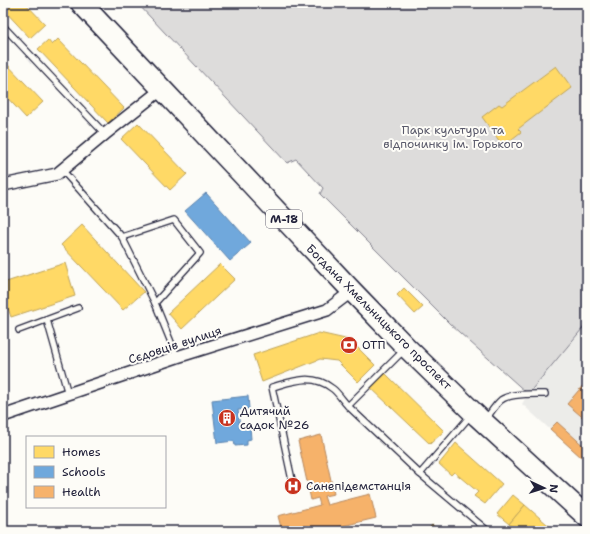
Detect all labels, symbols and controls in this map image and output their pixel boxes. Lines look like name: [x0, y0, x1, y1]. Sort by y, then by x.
park label: Парк культури та відпочинку ім. Горького: [383, 122, 523, 152]
road number: М-18: [266, 210, 302, 228]
street label: Богдана Хмельницького проспект: [303, 241, 456, 394]
street label: Сєдовців вулиця: [126, 322, 224, 368]
bank icon: ОТП: [339, 335, 359, 355]
place label: ОТП: [362, 337, 385, 353]
place label: Дитячий садок №26: [240, 403, 309, 433]
building icon: Дитячий садок №26: [217, 408, 237, 428]
legend: [26, 436, 166, 508]
text: Homes: [62, 444, 101, 460]
text: Schools: [62, 464, 106, 480]
north arrow: [524, 468, 564, 508]
hospital icon: Санепідемстанція: [283, 476, 303, 496]
place label: Санепідемстанція: [306, 478, 411, 494]
text: Health: [62, 484, 101, 500]
text: N: [546, 484, 561, 494]

